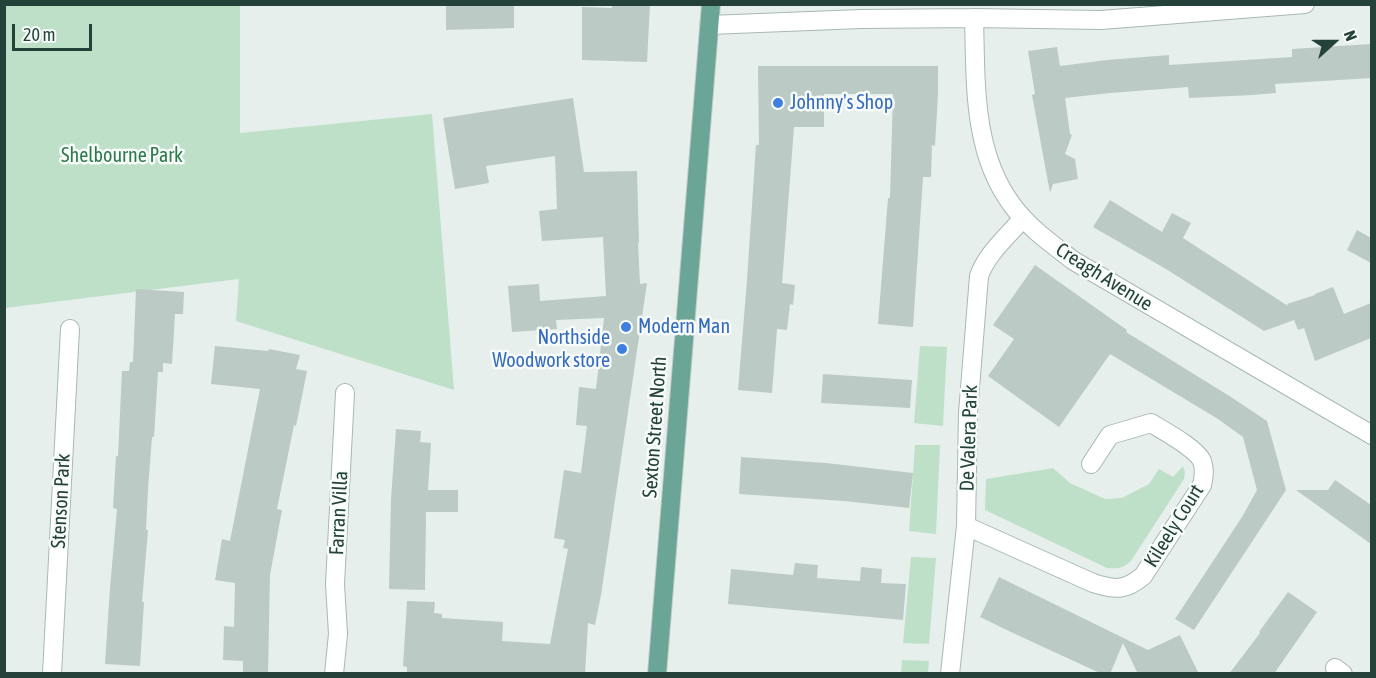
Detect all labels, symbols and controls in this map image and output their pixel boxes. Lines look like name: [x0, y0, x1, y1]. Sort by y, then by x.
scale bar: [15, 12, 94, 50]
north arrow: [1304, 12, 1364, 72]
text: 20 m: [23, 24, 55, 45]
text: N: [1341, 28, 1361, 43]
place label: Johnny's Shop: [790, 91, 893, 115]
marker: Johnny's Shop: [771, 96, 785, 110]
park label: Shelbourne Park: [61, 144, 183, 168]
street label: Creagh Avenue: [1051, 238, 1157, 316]
place label: Modern Man: [638, 315, 730, 339]
marker: Modern Man: [619, 320, 633, 334]
place label: Northside Woodwork store: [492, 326, 610, 373]
marker: Northside Woodwork store: [615, 342, 629, 356]
street label: Sexton Street North: [638, 355, 672, 499]
street label: De Valera Park: [955, 384, 983, 492]
street label: Stenson Park: [47, 453, 75, 549]
street label: Farran Villa: [325, 470, 353, 556]
street label: Kileely Court: [1139, 480, 1209, 572]

